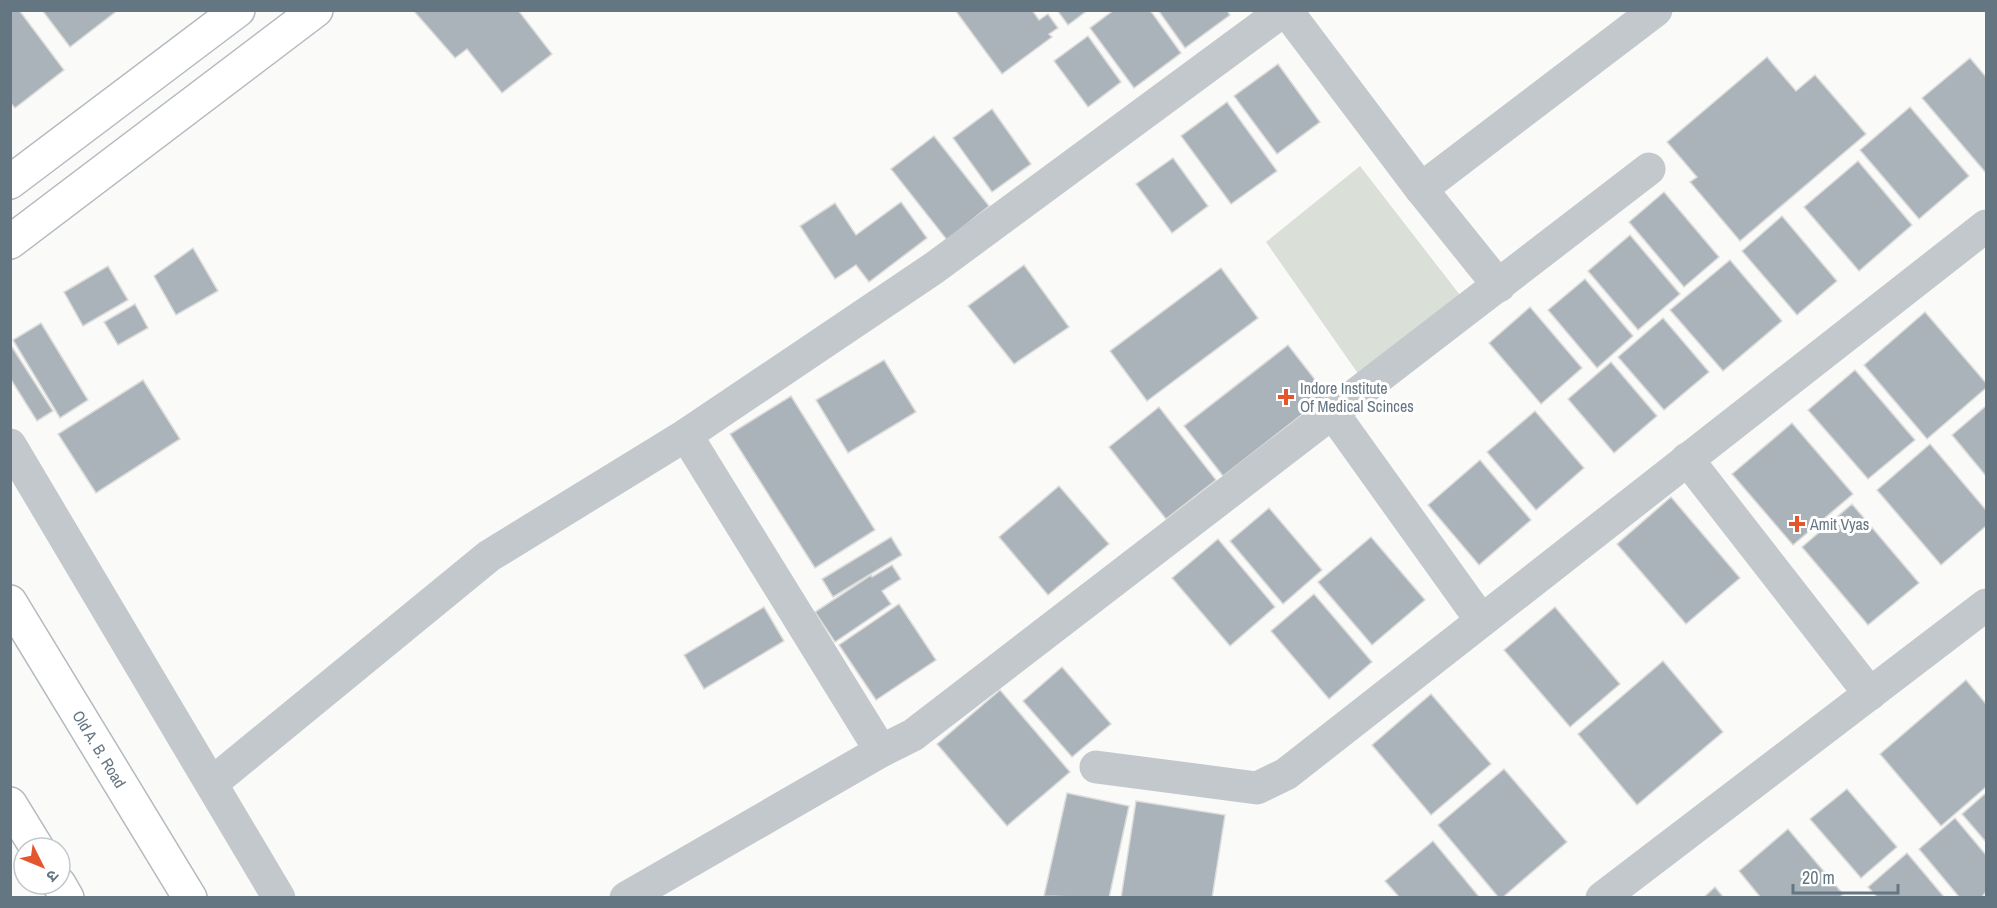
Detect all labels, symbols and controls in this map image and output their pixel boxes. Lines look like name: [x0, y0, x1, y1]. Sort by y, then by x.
place label: Indore Institute Of Medical Scinces: [1300, 377, 1414, 417]
marker: Indore Institute Of Medical Scinces: [1277, 388, 1295, 406]
place label: Amit Vyas: [1809, 513, 1869, 535]
marker: Amit Vyas: [1788, 515, 1806, 533]
street label: Old A. B. Road: [67, 706, 131, 792]
north arrow: [12, 836, 72, 896]
scale bar: [1793, 857, 1898, 895]
text: उ: [41, 865, 64, 888]
text: 20 m: [1802, 865, 1835, 890]

